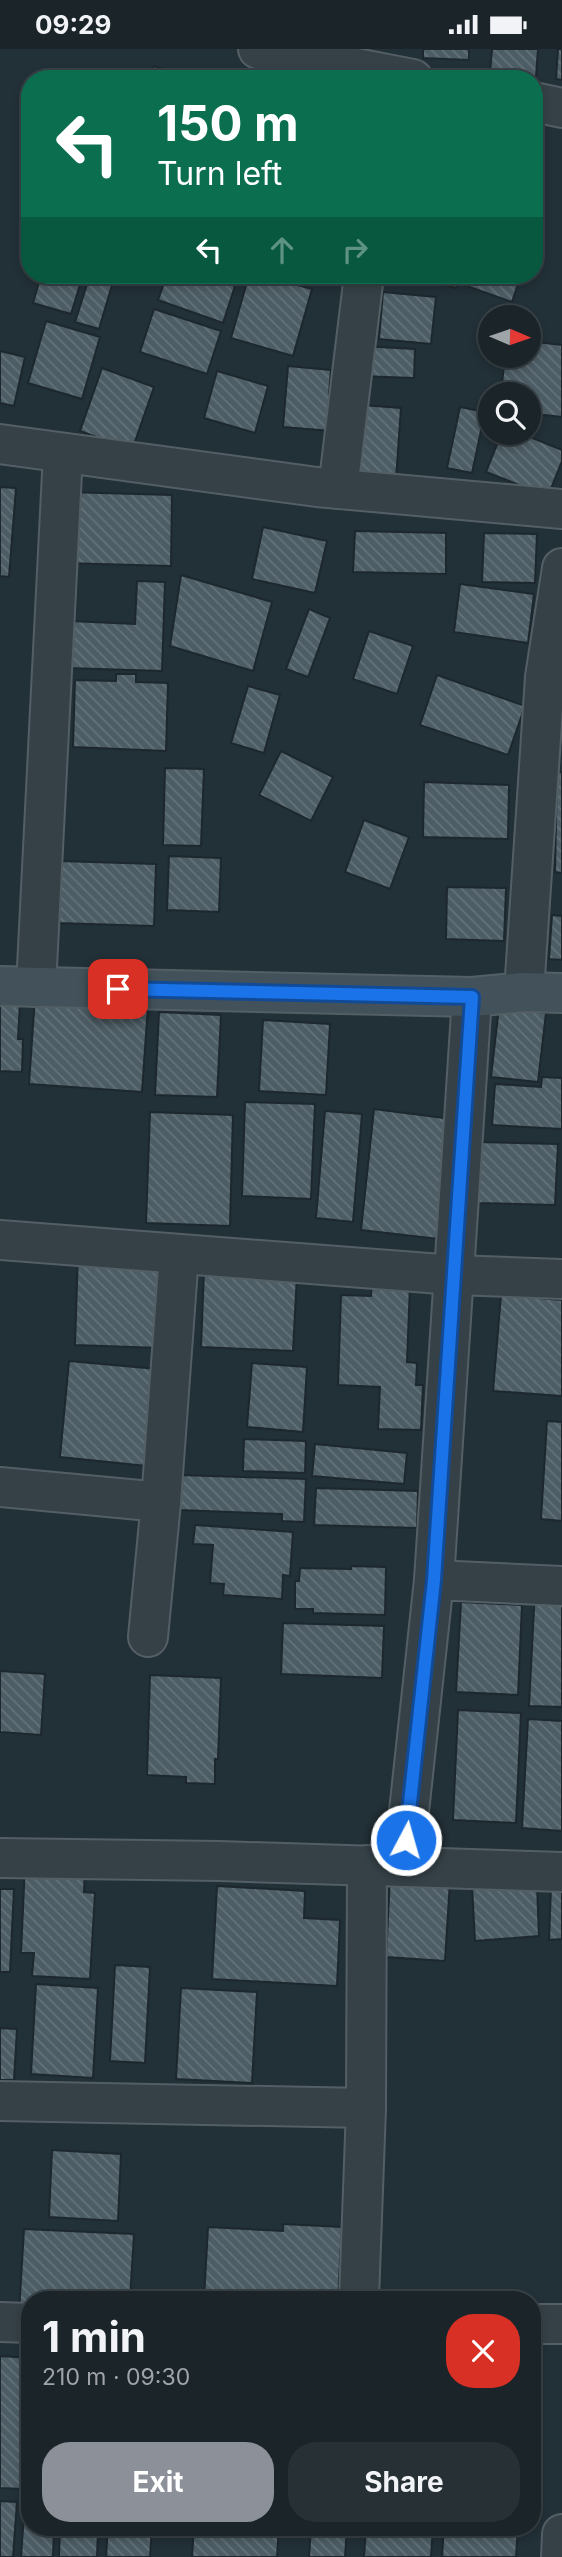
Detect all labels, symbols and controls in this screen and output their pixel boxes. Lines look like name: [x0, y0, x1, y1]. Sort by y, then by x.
text: 09:29: [35, 9, 111, 40]
text: 150 m: [157, 94, 299, 153]
icon: left: [42, 98, 133, 189]
text: Turn left: [157, 154, 282, 193]
icon: left: [190, 231, 228, 269]
icon: ahead: [263, 231, 301, 269]
icon: right: [336, 231, 374, 269]
north arrow: [478, 305, 541, 367]
map controls: [478, 305, 541, 445]
button: search: [478, 382, 541, 445]
pin: [88, 959, 148, 1019]
icon: arrive: [99, 970, 137, 1008]
position arrow: [369, 1803, 443, 1877]
text: 1 min: [42, 2311, 146, 2362]
button: close: [446, 2314, 520, 2388]
text: 210 m · 09:30: [42, 2363, 190, 2391]
button: Exit: [42, 2442, 274, 2522]
button: Share: [288, 2442, 520, 2522]

